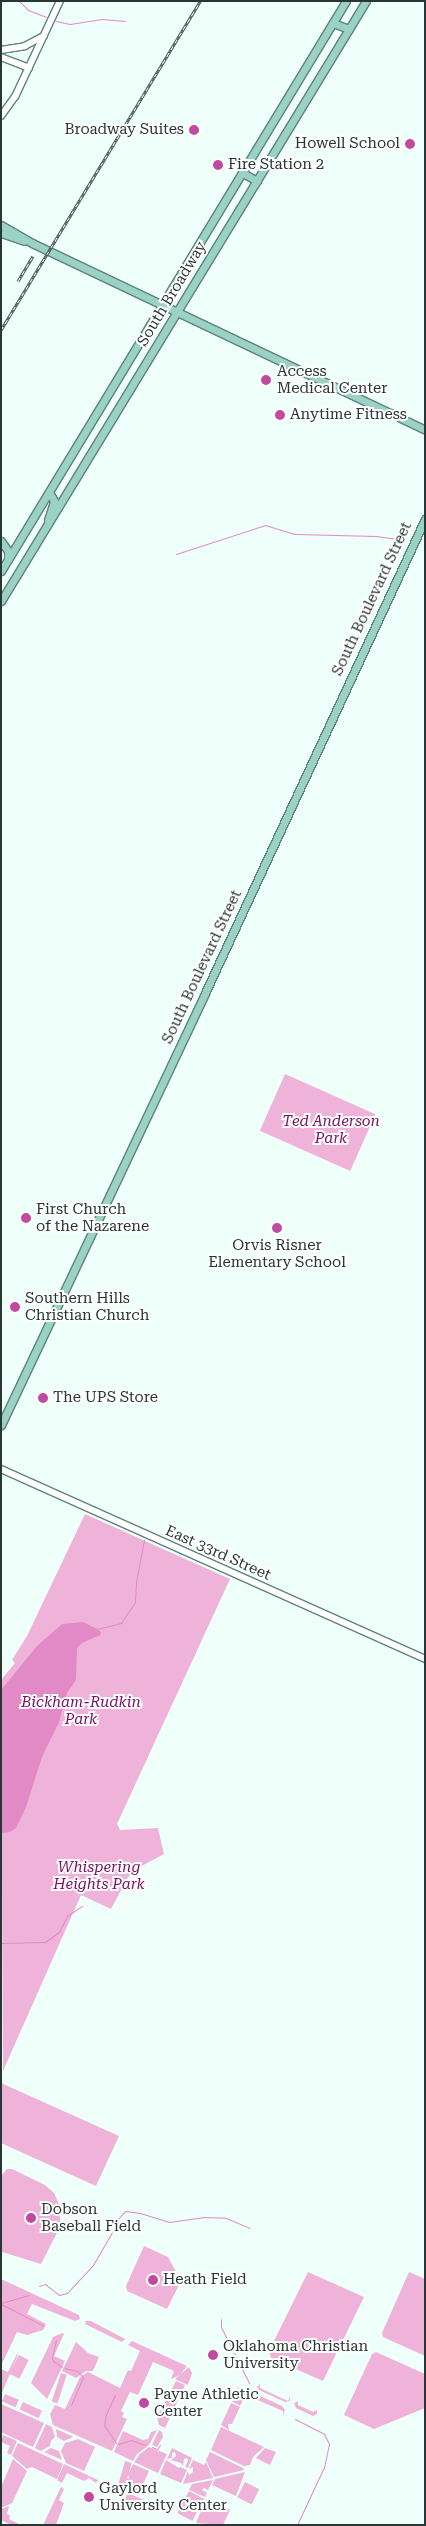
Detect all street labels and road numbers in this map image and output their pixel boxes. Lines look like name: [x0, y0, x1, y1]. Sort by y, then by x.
street label: South Broadway: [134, 238, 210, 350]
street label: South Boulevard Street: [328, 519, 416, 679]
street label: South Boulevard Street: [158, 887, 246, 1047]
street label: East 33rd Street: [162, 1522, 274, 1584]

